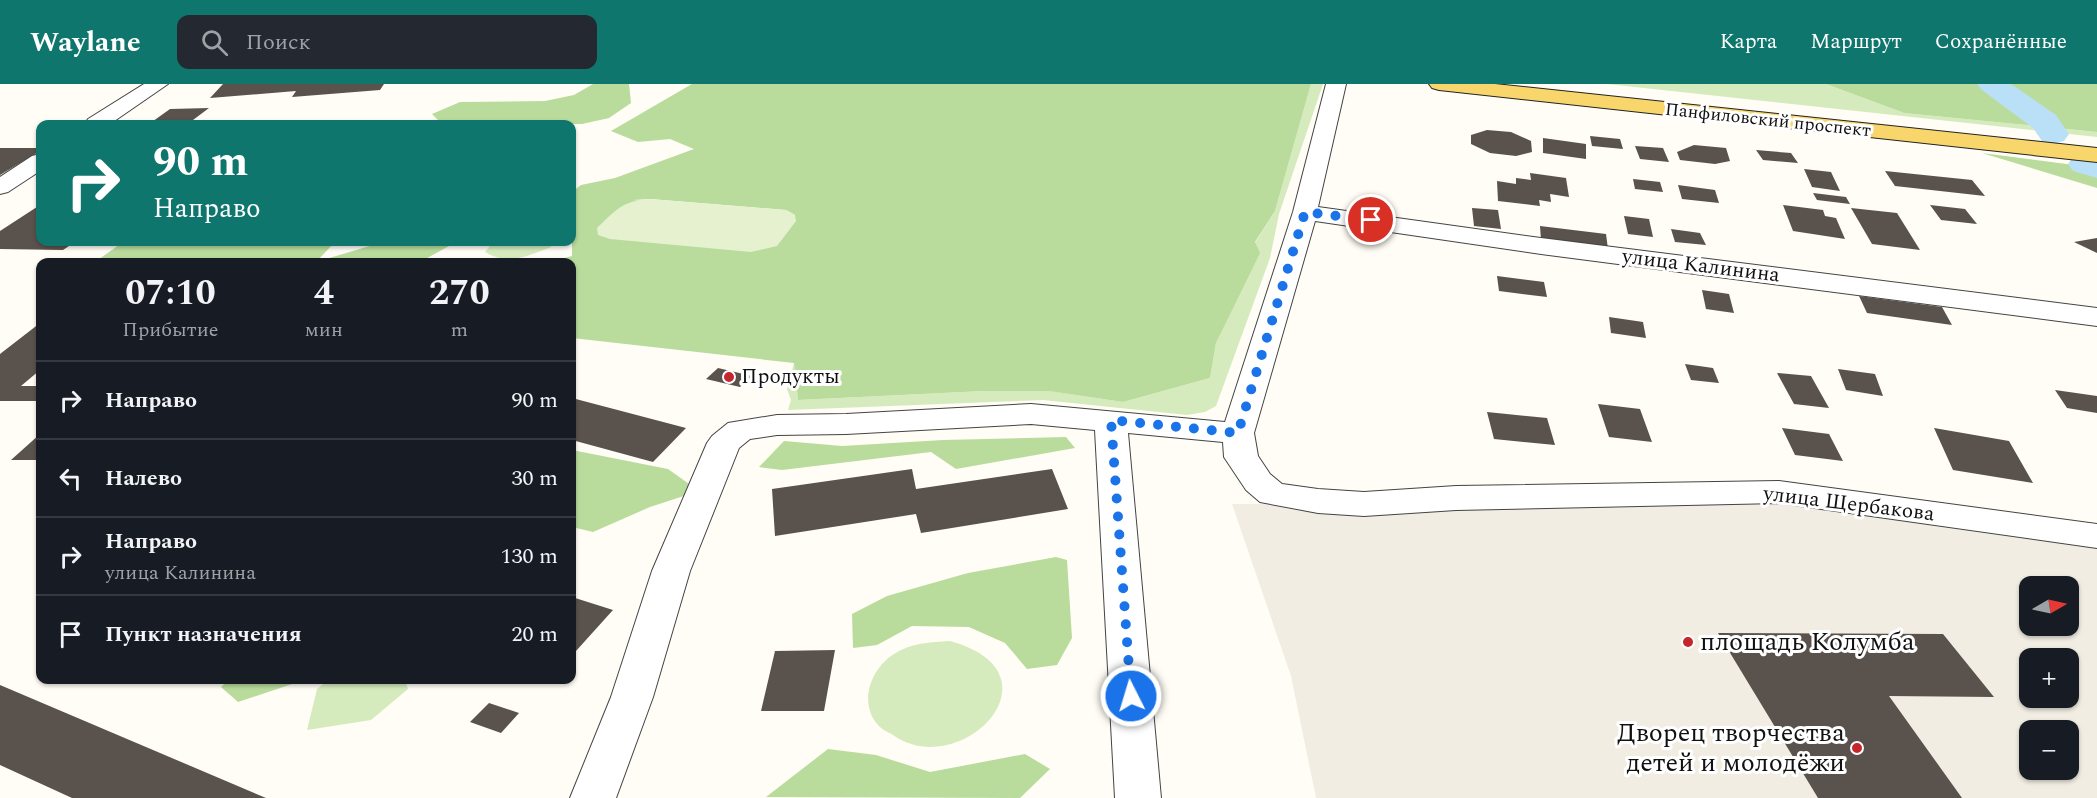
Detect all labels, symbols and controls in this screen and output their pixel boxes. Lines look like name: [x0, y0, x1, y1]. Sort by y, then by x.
search box: [177, 15, 597, 69]
text: Waylane: [30, 21, 141, 64]
icon: search: [198, 26, 231, 59]
text: Поиск: [246, 26, 311, 59]
text: Карта: [1720, 26, 1777, 58]
text: Маршрут: [1810, 26, 1902, 58]
text: Сохранённые: [1935, 26, 2067, 58]
street label: Панфиловский проспект: [1664, 96, 1872, 144]
text: 90 m: [153, 131, 248, 194]
icon: right: [54, 144, 132, 222]
text: Направо: [153, 188, 261, 230]
pin: [1345, 194, 1396, 245]
icon: arrive: [1354, 203, 1387, 236]
street label: улица Калинина: [1619, 240, 1782, 292]
text: 07:10: [125, 266, 216, 321]
text: 4: [314, 266, 334, 321]
text: 270: [429, 266, 490, 321]
text: Прибытие: [122, 315, 218, 345]
text: мин: [305, 315, 343, 345]
text: m: [451, 315, 468, 345]
place label: Продукты: [741, 361, 840, 393]
marker: Продукты: [722, 370, 736, 384]
icon: right: [54, 384, 87, 417]
text: Направо: [105, 384, 197, 417]
text: 90 m: [512, 384, 558, 417]
icon: left: [54, 462, 87, 495]
text: Налево: [105, 462, 182, 495]
text: 30 m: [512, 462, 558, 495]
street label: улица Щербакова: [1761, 478, 1937, 530]
text: Направо: [105, 525, 197, 558]
icon: right: [54, 540, 87, 573]
text: 130 m: [501, 540, 558, 573]
text: улица Калинина: [105, 558, 256, 588]
north arrow: [2019, 576, 2079, 636]
map controls: [2019, 576, 2079, 780]
icon: arrive: [54, 618, 87, 651]
text: Пункт назначения: [105, 618, 302, 651]
text: 20 m: [512, 618, 558, 651]
place label: площадь Колумба: [1700, 622, 1915, 662]
marker: площадь Колумба: [1681, 635, 1695, 649]
button: +: [2019, 648, 2079, 708]
position arrow: [1099, 664, 1163, 728]
place label: Дворец творчества детей и молодёжи: [1617, 713, 1845, 783]
button: −: [2019, 720, 2079, 780]
marker: Дворец творчества детей и молодёжи: [1850, 741, 1864, 755]

